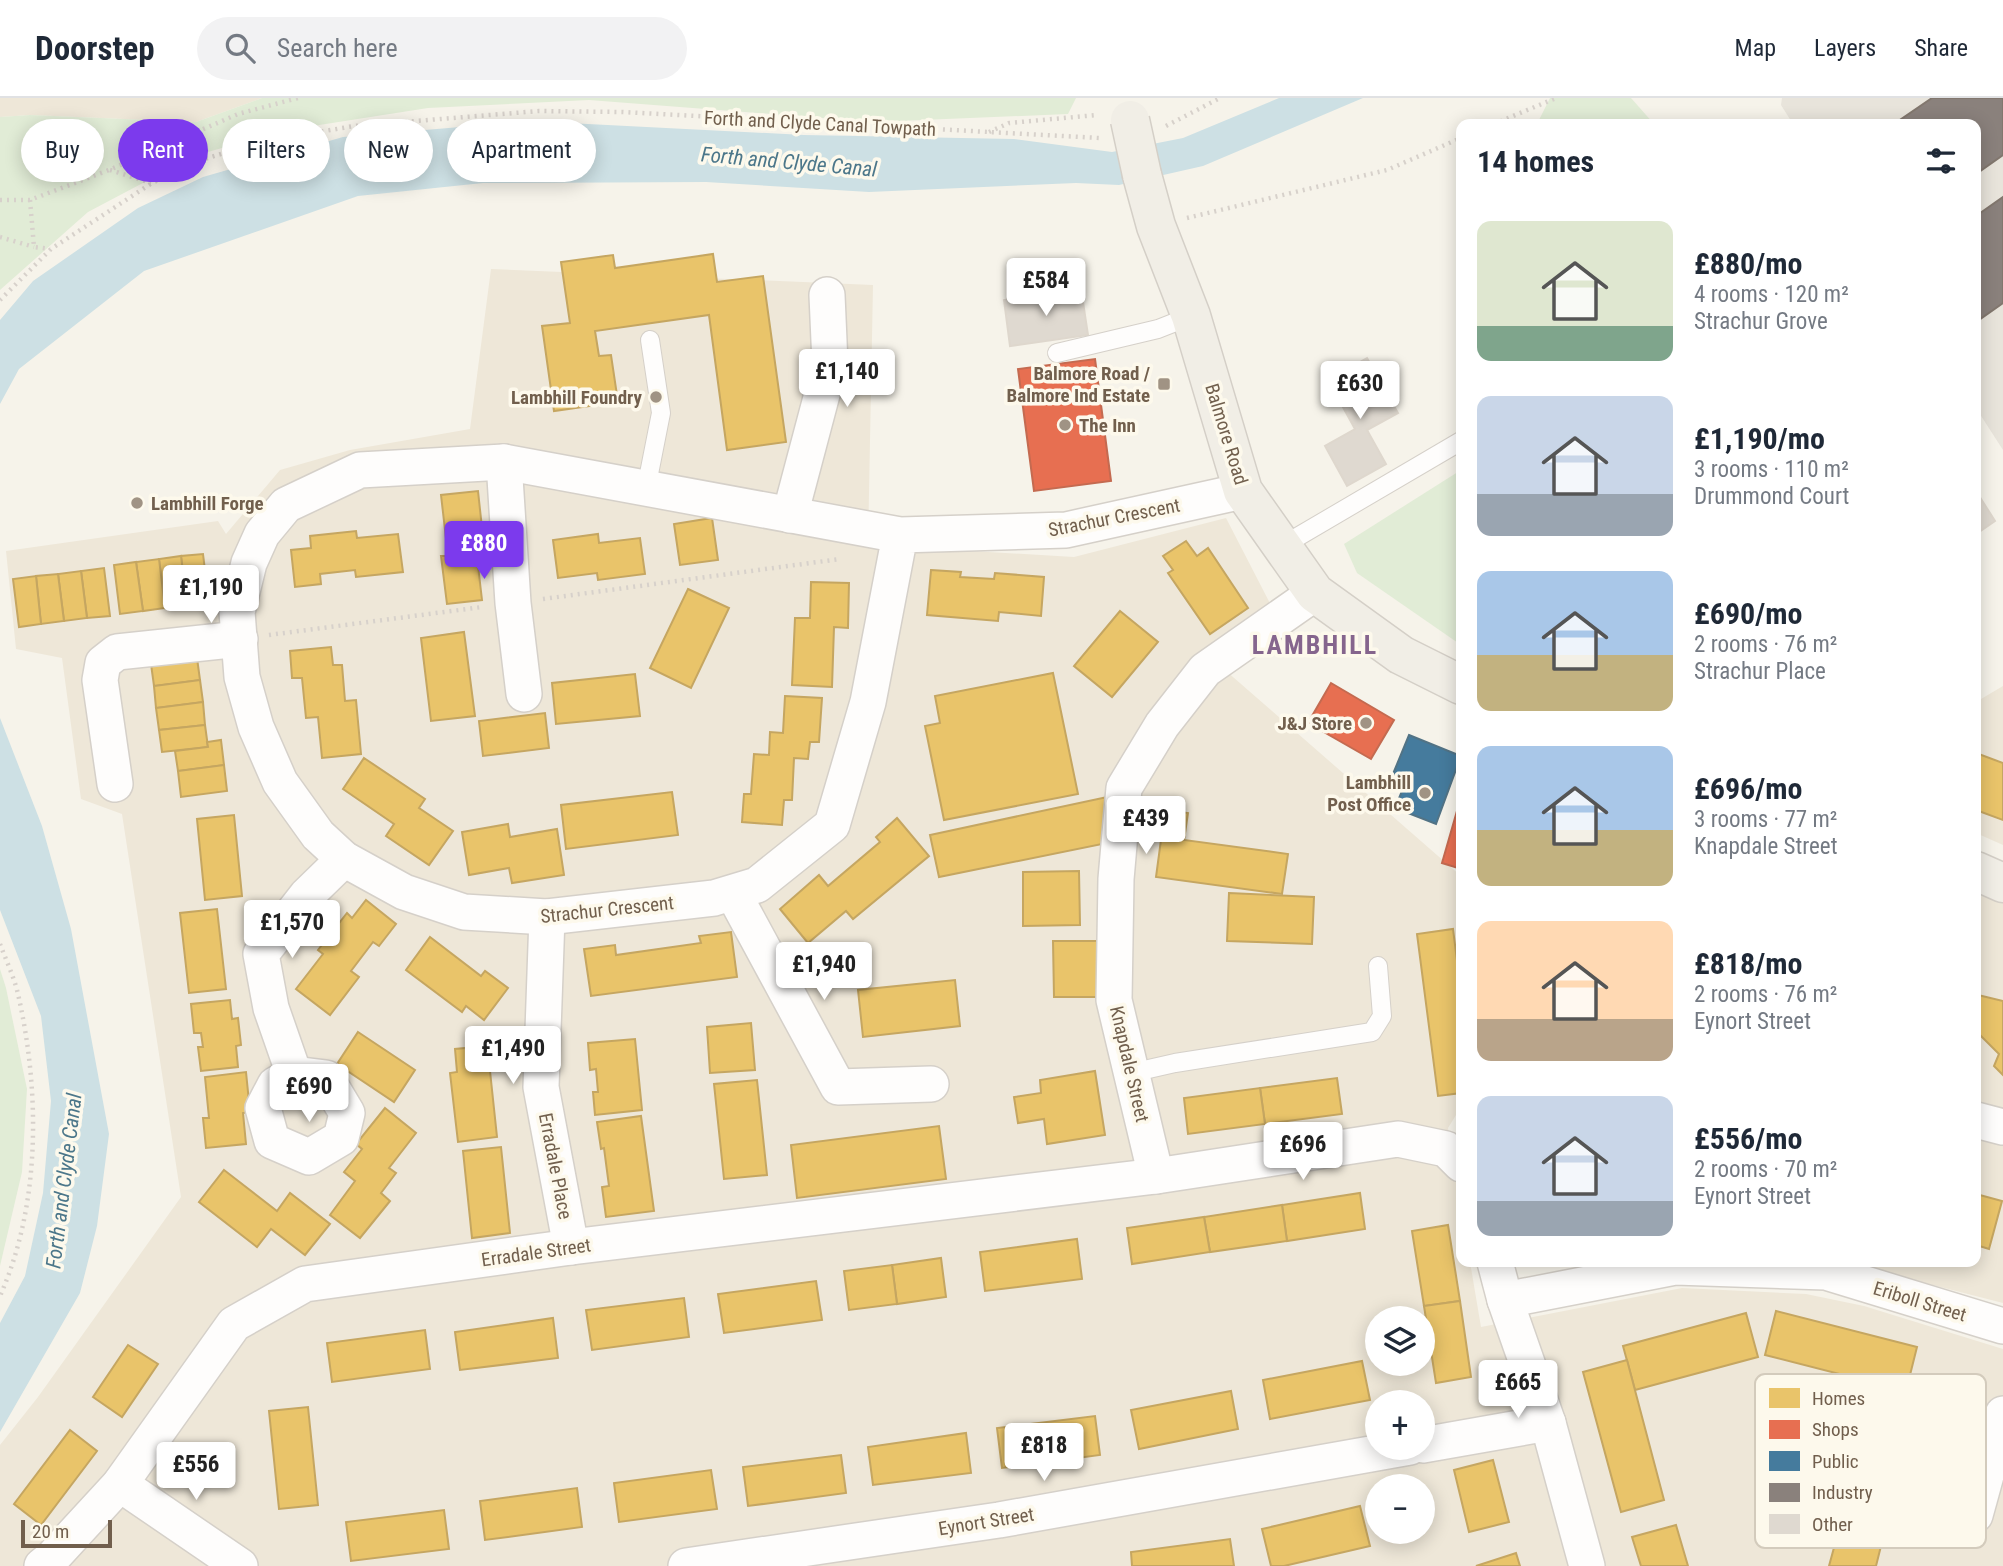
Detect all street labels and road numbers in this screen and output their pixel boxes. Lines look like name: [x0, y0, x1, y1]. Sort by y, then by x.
street label: Forth and Clyde Canal Towpath: [703, 106, 937, 141]
street label: Balmore Road: [1200, 381, 1253, 488]
street label: Strachur Crescent: [1046, 493, 1182, 542]
street label: Strachur Crescent: [539, 891, 675, 928]
street label: Knapdale Street: [1105, 1004, 1154, 1124]
street label: Erradale Place: [534, 1111, 577, 1221]
street label: Erradale Street: [480, 1233, 592, 1272]
street label: Eriboll Street: [1871, 1276, 1969, 1327]
street label: Eynort Street: [937, 1503, 1036, 1540]

